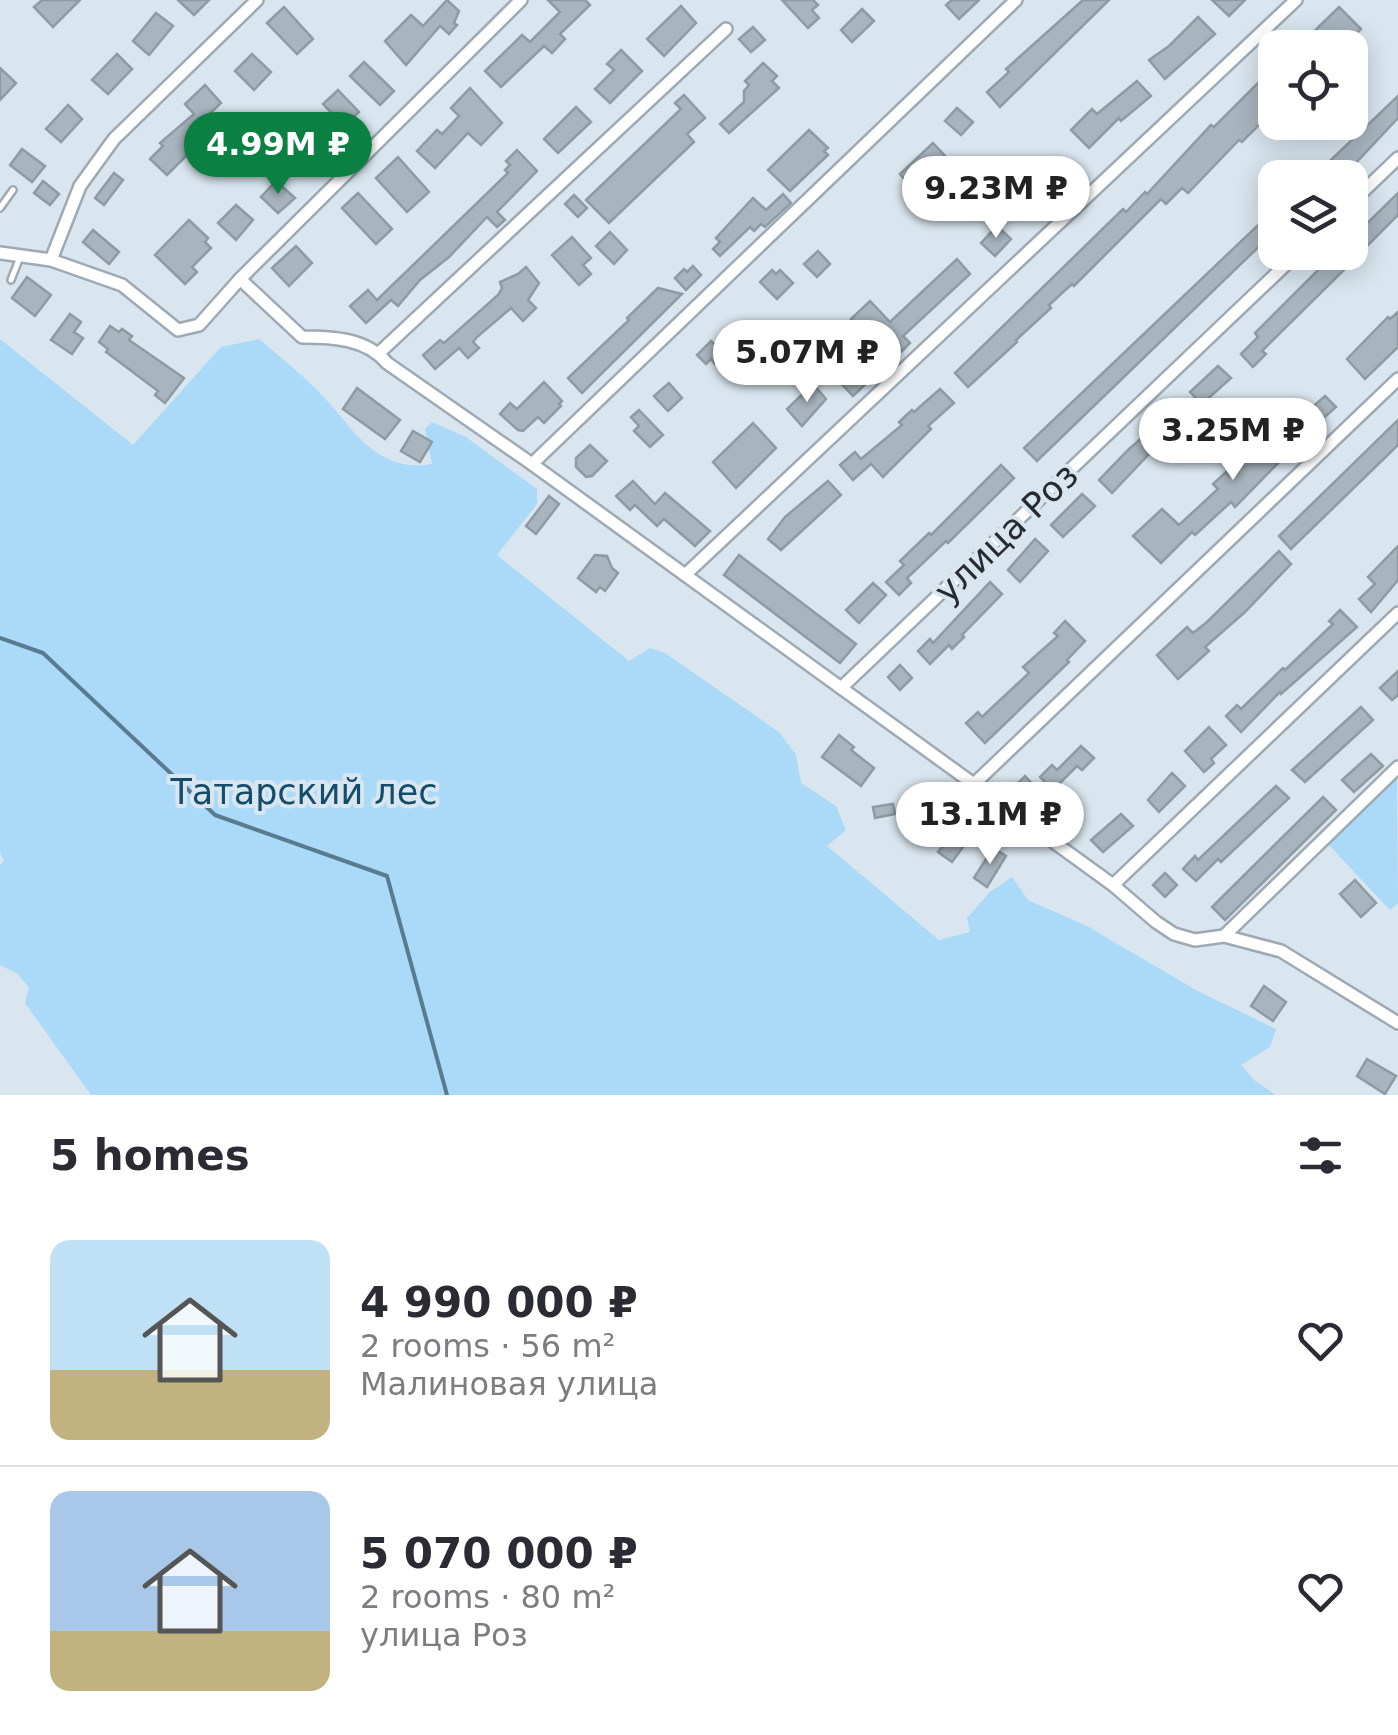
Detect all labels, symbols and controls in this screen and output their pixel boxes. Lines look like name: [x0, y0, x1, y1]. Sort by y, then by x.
map controls: [1258, 30, 1368, 270]
button: locate: [1258, 30, 1368, 140]
pin: 4.99M ₽: [186, 112, 370, 197]
text: 4.99M ₽: [206, 125, 350, 163]
pin: 9.23M ₽: [904, 156, 1088, 241]
button: layers: [1258, 160, 1368, 270]
text: 9.23M ₽: [924, 169, 1068, 207]
pin: 5.07M ₽: [715, 320, 899, 405]
text: 5.07M ₽: [735, 333, 879, 371]
pin: 3.25M ₽: [1141, 398, 1325, 483]
text: 3.25M ₽: [1161, 411, 1305, 449]
street label: улица Роз: [926, 455, 1086, 611]
park label: Татарский лес: [169, 772, 438, 812]
pin: 13.1M ₽: [898, 782, 1082, 867]
text: 13.1M ₽: [918, 795, 1062, 833]
icon: filters: [1293, 1128, 1348, 1183]
text: 5 homes: [50, 1131, 250, 1180]
text: 4 990 000 ₽: [360, 1278, 638, 1327]
icon: home: [130, 1280, 250, 1400]
icon: heart: [1293, 1313, 1348, 1368]
text: 2 rooms · 56 m²: [360, 1327, 615, 1365]
text: Малиновая улица: [360, 1365, 658, 1403]
text: 5 070 000 ₽: [360, 1529, 638, 1578]
icon: home: [130, 1531, 250, 1651]
icon: heart: [1293, 1564, 1348, 1619]
text: 2 rooms · 80 m²: [360, 1578, 615, 1616]
text: улица Роз: [360, 1616, 528, 1654]

